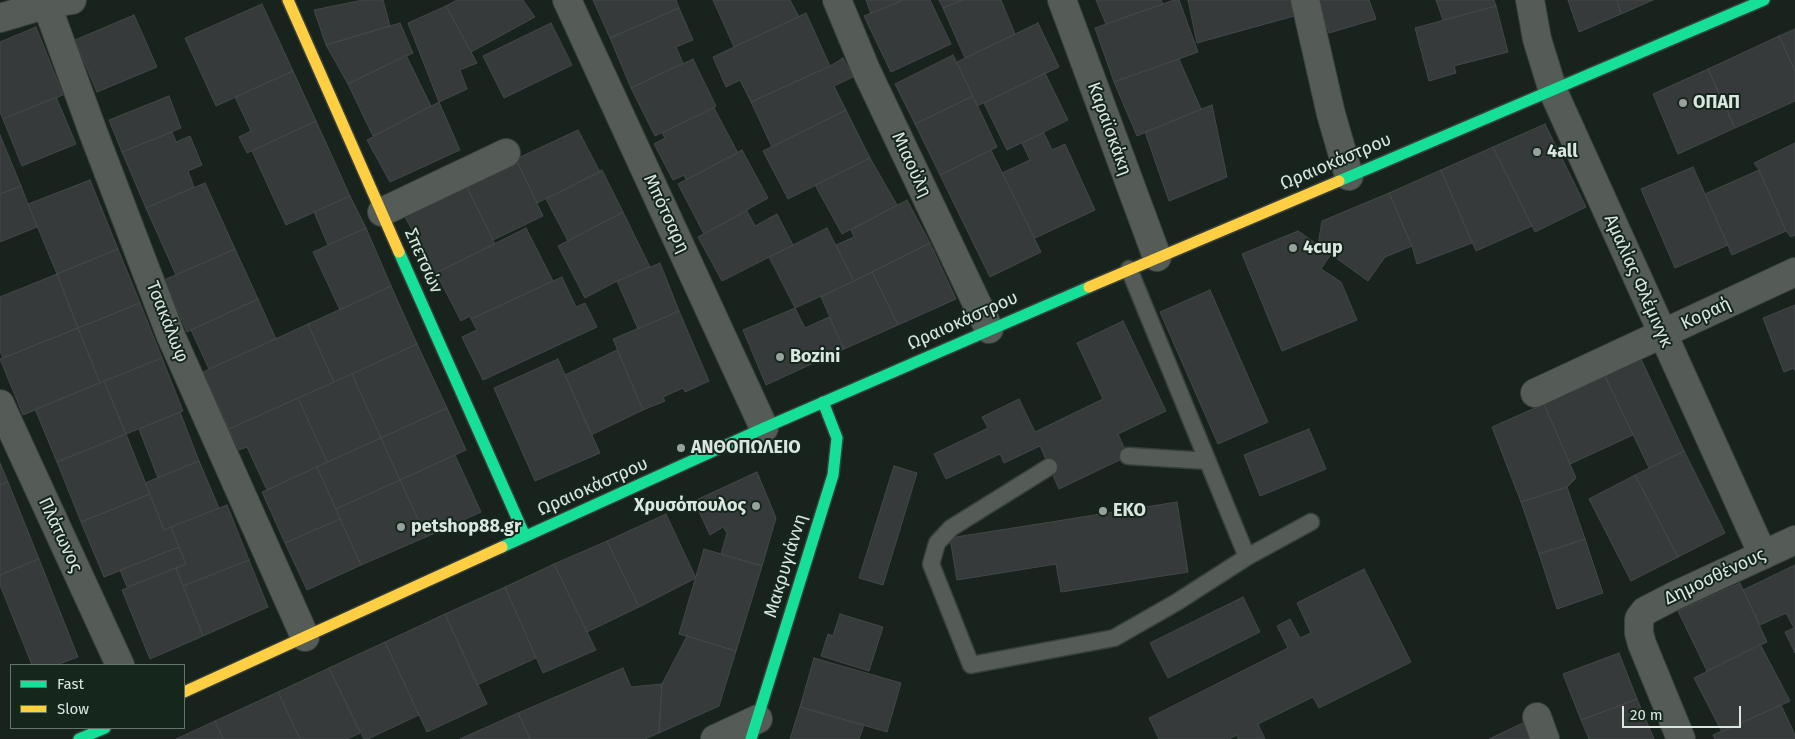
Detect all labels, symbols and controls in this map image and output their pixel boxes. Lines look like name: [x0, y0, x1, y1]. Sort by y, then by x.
street label: Καραϊσκάκη: [1082, 79, 1136, 179]
place label: ΟΠΑΠ: [1693, 92, 1740, 114]
marker: ΟΠΑΠ: [1677, 97, 1689, 109]
street label: Μιαούλη: [886, 129, 936, 201]
street label: Ωραιοκάστρου: [1277, 129, 1395, 195]
place label: 4all: [1547, 141, 1578, 163]
marker: 4all: [1531, 146, 1543, 158]
street label: Μπότσαρη: [638, 171, 694, 257]
street label: Αμαλίας Φλέμινγκ: [1599, 211, 1677, 351]
street label: Σπετσών: [399, 225, 447, 297]
place label: 4cup: [1303, 237, 1343, 259]
marker: 4cup: [1287, 242, 1299, 254]
street label: Τσακάλωφ: [141, 278, 193, 366]
street label: Ωραιοκάστρου: [904, 287, 1022, 355]
street label: Κοραή: [1678, 293, 1734, 335]
place label: Bozini: [790, 346, 840, 368]
marker: Bozini: [774, 351, 786, 363]
place label: ΑΝΘΟΠΩΛΕΙΟ: [691, 437, 801, 459]
marker: ΑΝΘΟΠΩΛΕΙΟ: [675, 442, 687, 454]
street label: Ωραιοκάστρου: [534, 453, 652, 521]
street label: Πλάτωνος: [33, 494, 87, 576]
place label: Χρυσόπουλος: [634, 495, 746, 517]
marker: Χρυσόπουλος: [750, 500, 762, 512]
place label: EKO: [1113, 500, 1146, 522]
marker: EKO: [1097, 505, 1109, 517]
street label: Μακρυγιάννη: [760, 512, 812, 620]
place label: petshop88.gr: [411, 516, 521, 538]
marker: petshop88.gr: [395, 521, 407, 533]
street label: Δημοσθένους: [1661, 544, 1769, 610]
legend: [10, 664, 185, 729]
text: Fast: [57, 675, 84, 693]
scale bar: [1625, 696, 1744, 728]
text: Slow: [57, 700, 89, 718]
text: 20 m: [1630, 706, 1663, 724]

